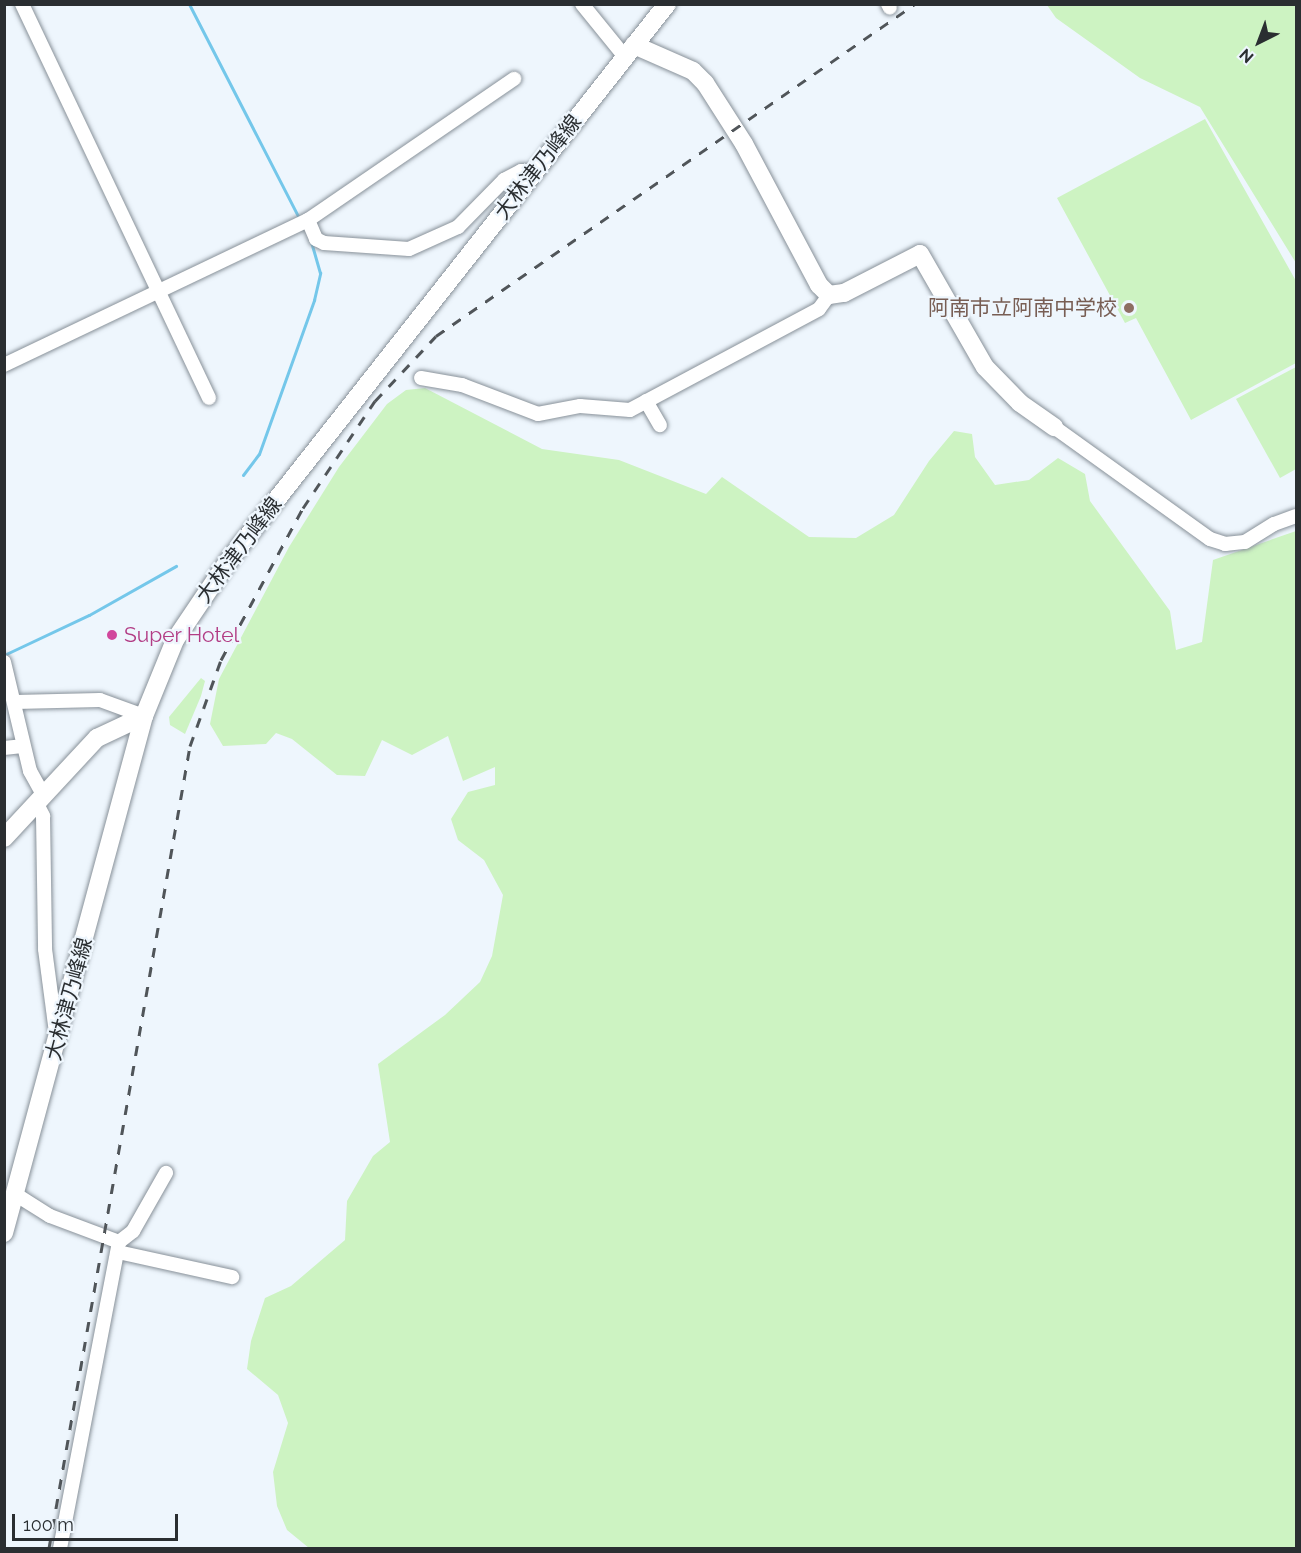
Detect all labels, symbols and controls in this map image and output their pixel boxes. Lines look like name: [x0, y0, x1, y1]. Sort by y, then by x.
north arrow: [1229, 12, 1289, 72]
text: N: [1236, 45, 1258, 67]
street label: 大林津乃峰線: [489, 110, 587, 224]
place label: 阿南市立阿南中学校: [928, 295, 1117, 321]
marker: 阿南市立阿南中学校: [1122, 301, 1136, 315]
street label: 大林津乃峰線: [191, 492, 287, 608]
place label: Super Hotel: [124, 622, 240, 648]
marker: Super Hotel: [105, 628, 119, 642]
street label: 大林津乃峰線: [41, 935, 97, 1063]
scale bar: [15, 1502, 182, 1540]
text: 100 m: [23, 1514, 74, 1535]

